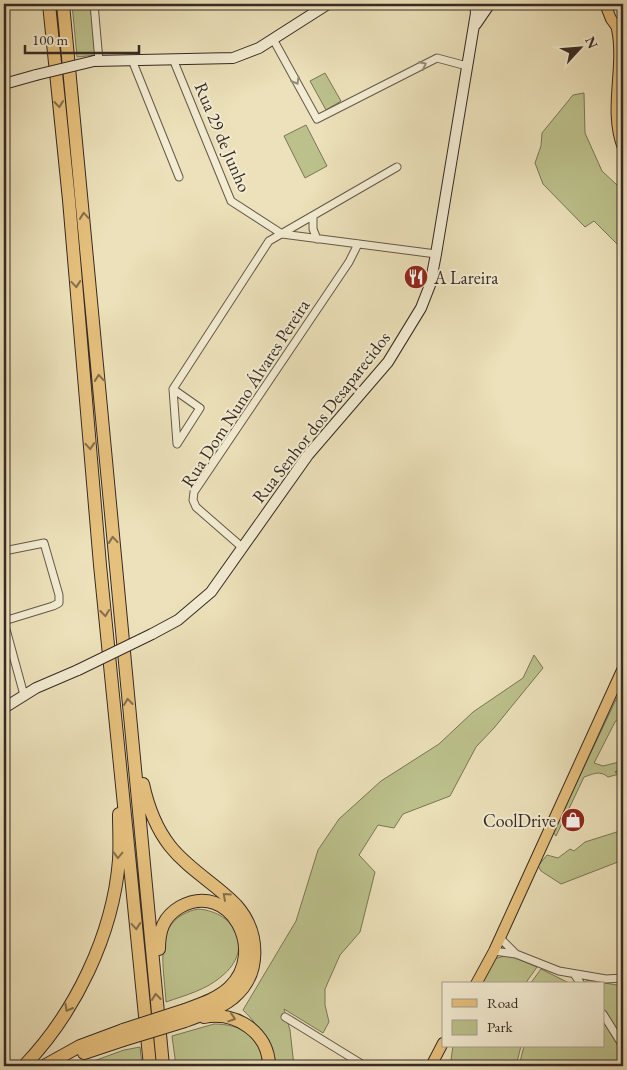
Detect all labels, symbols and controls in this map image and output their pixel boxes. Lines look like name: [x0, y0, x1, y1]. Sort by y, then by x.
scale bar: [25, 22, 139, 54]
north arrow: [554, 22, 604, 72]
text: 100 m: [32, 30, 69, 49]
text: N: [581, 33, 603, 52]
one-way arrow: [418, 61, 427, 71]
one-way arrow: [290, 76, 300, 85]
street label: Rua 29 de Junho: [190, 79, 256, 195]
one-way arrow: [53, 101, 64, 109]
one-way arrow: [78, 212, 89, 220]
restaurant icon: A Lareira: [403, 264, 429, 290]
place label: A Lareira: [433, 266, 499, 289]
one-way arrow: [70, 280, 81, 288]
street label: Rua Dom Nuno Álvares Pereira: [176, 294, 315, 491]
street label: Rua Senhor dos Desaparecidos: [247, 326, 395, 507]
one-way arrow: [93, 374, 104, 382]
one-way arrow: [84, 442, 95, 450]
one-way arrow: [108, 536, 119, 544]
one-way arrow: [99, 609, 110, 617]
one-way arrow: [123, 698, 134, 706]
shop icon: CoolDrive: [560, 807, 586, 833]
place label: CoolDrive: [483, 809, 556, 832]
one-way arrow: [113, 851, 124, 859]
one-way arrow: [222, 893, 231, 902]
one-way arrow: [131, 922, 142, 930]
legend: [442, 982, 604, 1048]
one-way arrow: [151, 993, 162, 1001]
text: Road: [487, 993, 519, 1012]
one-way arrow: [65, 1003, 75, 1012]
one-way arrow: [228, 1013, 236, 1023]
text: Park: [487, 1017, 514, 1036]

